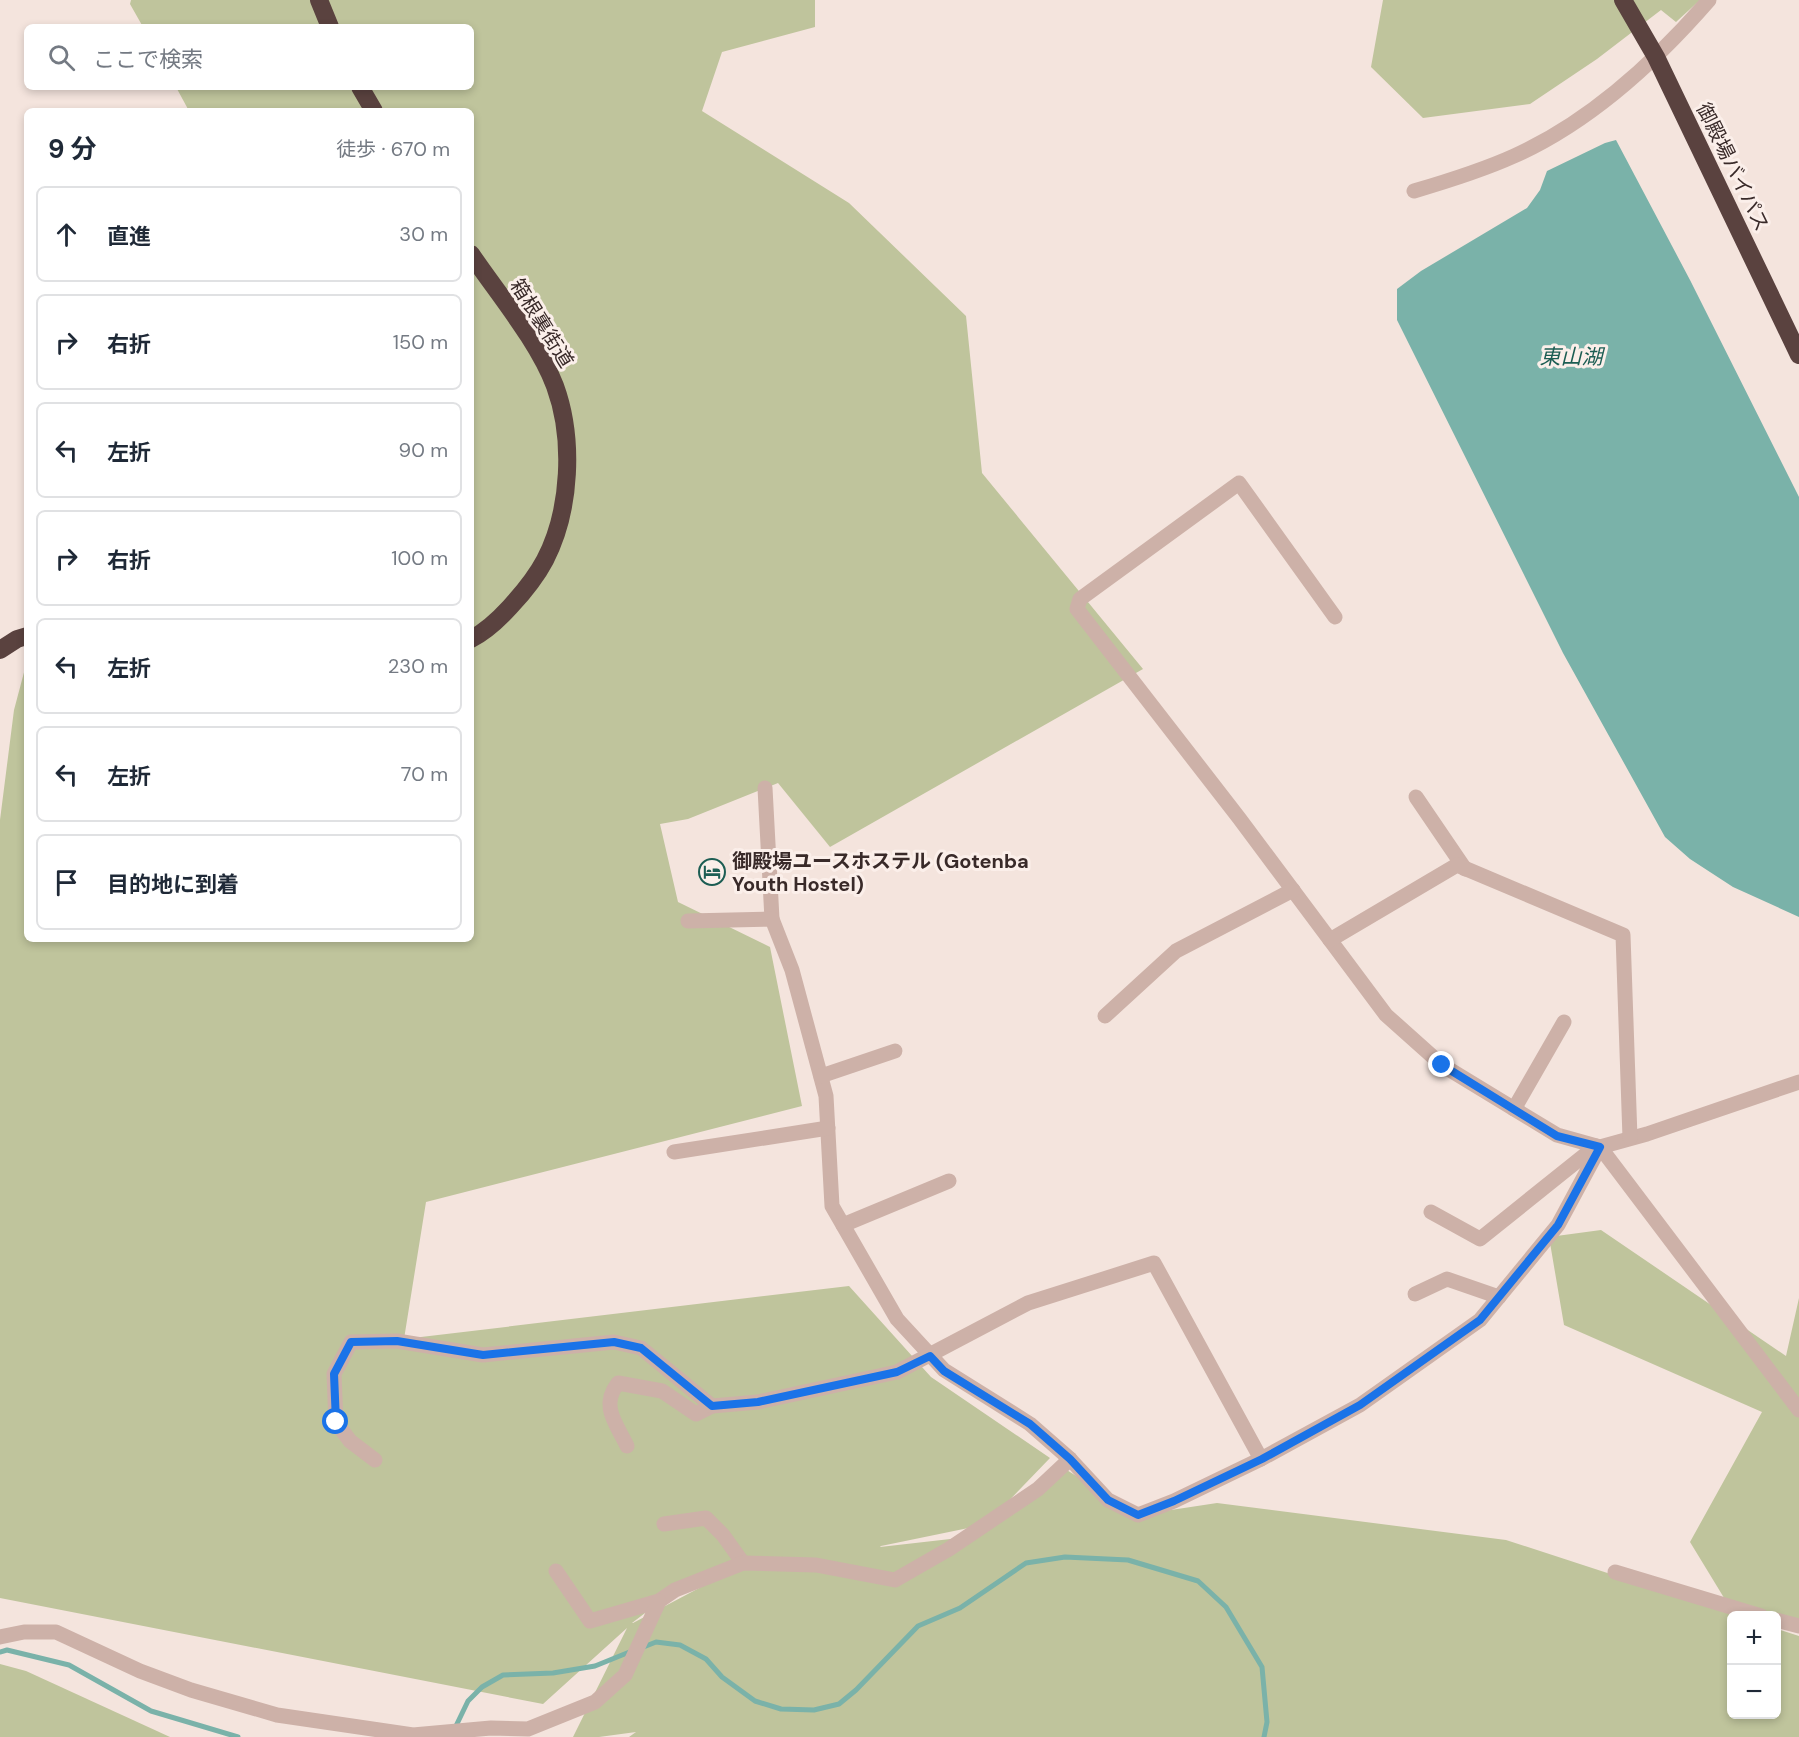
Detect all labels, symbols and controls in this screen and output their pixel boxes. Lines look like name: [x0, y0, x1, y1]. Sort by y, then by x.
search box: [24, 24, 474, 90]
icon: search: [45, 41, 78, 74]
text: ここで検索: [93, 45, 203, 74]
street label: 御殿場バイパス: [1691, 99, 1775, 235]
text: 9 分: [48, 132, 97, 166]
text: 徒歩 · 670 m: [336, 136, 450, 162]
icon: ahead: [50, 218, 83, 251]
text: 30 m: [399, 221, 448, 247]
text: 直進: [107, 222, 151, 251]
street label: 箱根裏街道: [504, 274, 580, 372]
icon: right: [50, 326, 83, 359]
text: 150 m: [393, 329, 448, 355]
text: 右折: [107, 330, 151, 359]
water label: 東山湖: [1540, 343, 1605, 371]
icon: left: [50, 434, 83, 467]
text: 90 m: [399, 437, 448, 463]
text: 左折: [107, 438, 151, 467]
icon: right: [50, 542, 83, 575]
text: 100 m: [391, 545, 448, 571]
text: 右折: [107, 546, 151, 575]
icon: left: [50, 650, 83, 683]
text: 230 m: [388, 653, 448, 679]
text: 左折: [107, 654, 151, 683]
icon: left: [50, 758, 83, 791]
text: 70 m: [401, 761, 448, 787]
text: 左折: [107, 762, 151, 791]
place label: 御殿場ユースホステル (Gotenba Youth Hostel): [732, 848, 1029, 897]
hotel icon: 御殿場ユースホステル (Gotenba Youth Hostel): [697, 857, 727, 887]
icon: arrive: [50, 866, 83, 899]
text: 目的地に到着: [107, 870, 239, 899]
route end: [1428, 1051, 1454, 1077]
route start: [322, 1408, 348, 1434]
map controls: [1727, 1611, 1781, 1719]
button: +: [1727, 1611, 1781, 1665]
button: −: [1727, 1665, 1781, 1719]

